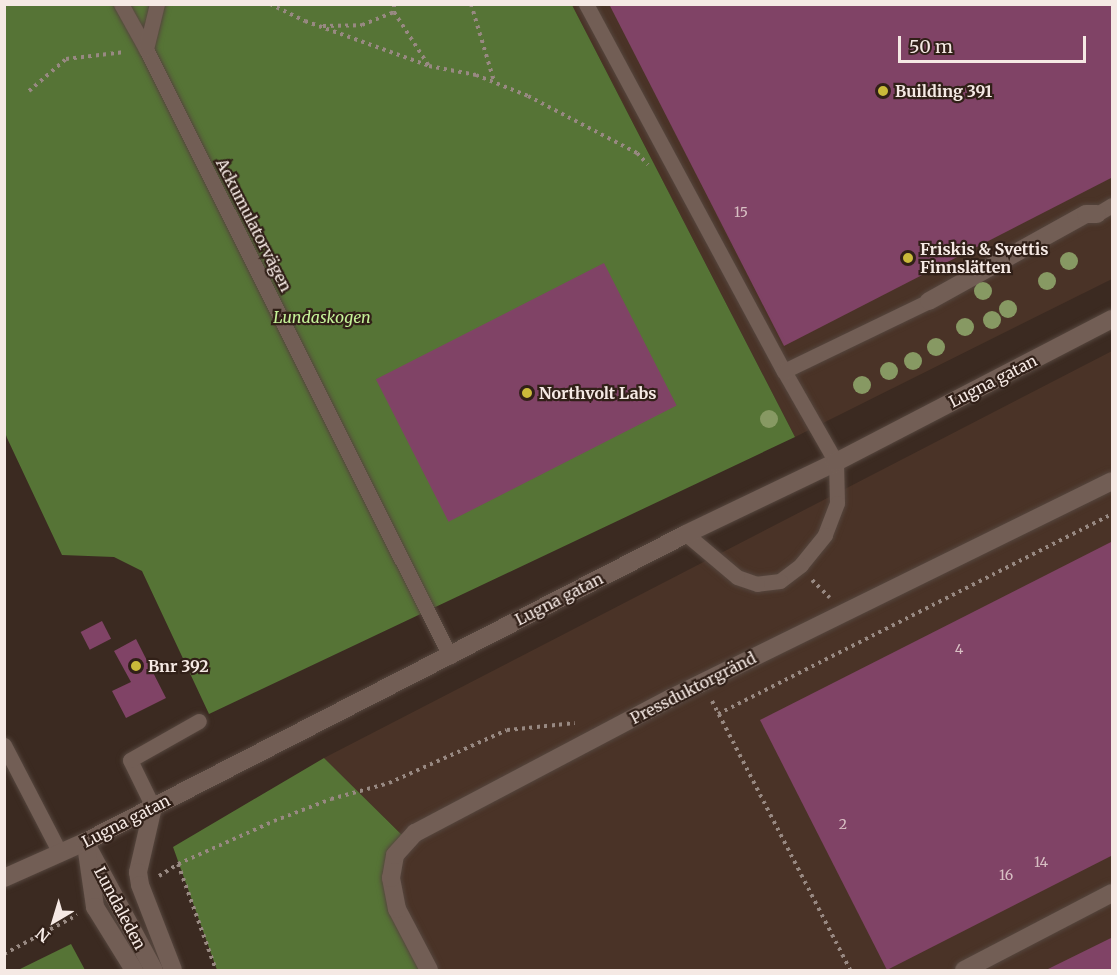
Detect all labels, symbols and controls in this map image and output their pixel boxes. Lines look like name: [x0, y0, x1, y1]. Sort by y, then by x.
scale bar: [901, 24, 1088, 62]
text: 50 m: [909, 35, 953, 58]
place label: Building 391: [895, 81, 992, 101]
marker: Building 391: [876, 84, 890, 98]
street label: Ackumulatorvägen: [212, 155, 296, 295]
house number: 15: [734, 204, 748, 220]
place label: Friskis & Svettis Finnslätten: [920, 239, 1049, 277]
marker: Friskis & Svettis Finnslätten: [901, 251, 915, 265]
park label: Lundaskogen: [273, 307, 371, 327]
street label: Lugna gatan: [946, 351, 1040, 411]
place label: Northvolt Labs: [539, 383, 657, 403]
marker: Northvolt Labs: [520, 386, 534, 400]
street label: Lugna gatan: [512, 569, 606, 629]
house number: 4: [955, 641, 963, 657]
street label: Pressduktorgränd: [627, 648, 759, 728]
place label: Bnr 392: [148, 656, 209, 676]
marker: Bnr 392: [129, 659, 143, 673]
street label: Lugna gatan: [79, 791, 173, 851]
house number: 2: [839, 816, 847, 832]
house number: 14: [1034, 854, 1048, 870]
street label: Lundaleden: [90, 863, 150, 953]
house number: 16: [999, 867, 1013, 883]
north arrow: [24, 891, 84, 951]
text: N: [32, 923, 54, 947]

